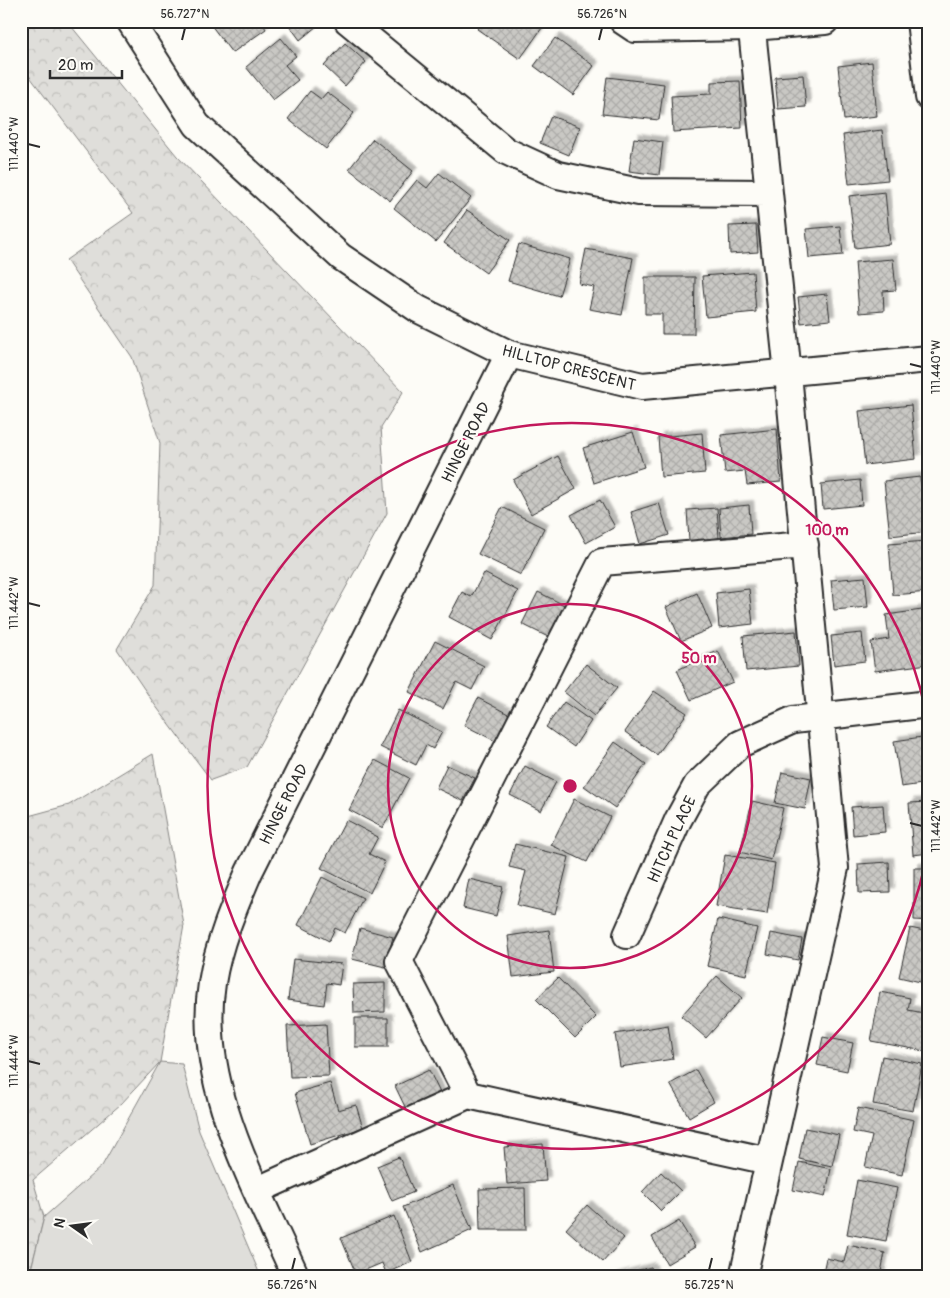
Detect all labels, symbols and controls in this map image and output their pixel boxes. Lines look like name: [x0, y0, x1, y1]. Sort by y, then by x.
text: 56.727°N: [161, 7, 209, 22]
text: 56.726°N: [577, 7, 627, 22]
scale bar: [50, 48, 122, 80]
text: 20 m: [58, 56, 93, 75]
text: 111.440°W: [7, 117, 22, 171]
street label: HILLTOP CRESCENT: [500, 340, 638, 395]
text: 111.440°W: [929, 340, 944, 394]
street label: HINGE ROAD: [437, 399, 495, 486]
text: 100 m: [806, 521, 848, 540]
text: 111.442°W: [7, 577, 22, 629]
text: 50 m: [682, 649, 716, 668]
street label: HINGE ROAD: [255, 761, 313, 848]
centre of rings: [561, 777, 579, 795]
street label: HITCH PLACE: [643, 793, 701, 886]
text: 111.442°W: [929, 800, 944, 852]
text: 111.444°W: [7, 1034, 22, 1088]
north arrow: [48, 1200, 98, 1250]
text: N: [50, 1216, 69, 1230]
text: 56.726°N: [267, 1278, 317, 1293]
text: 56.725°N: [684, 1278, 734, 1293]

